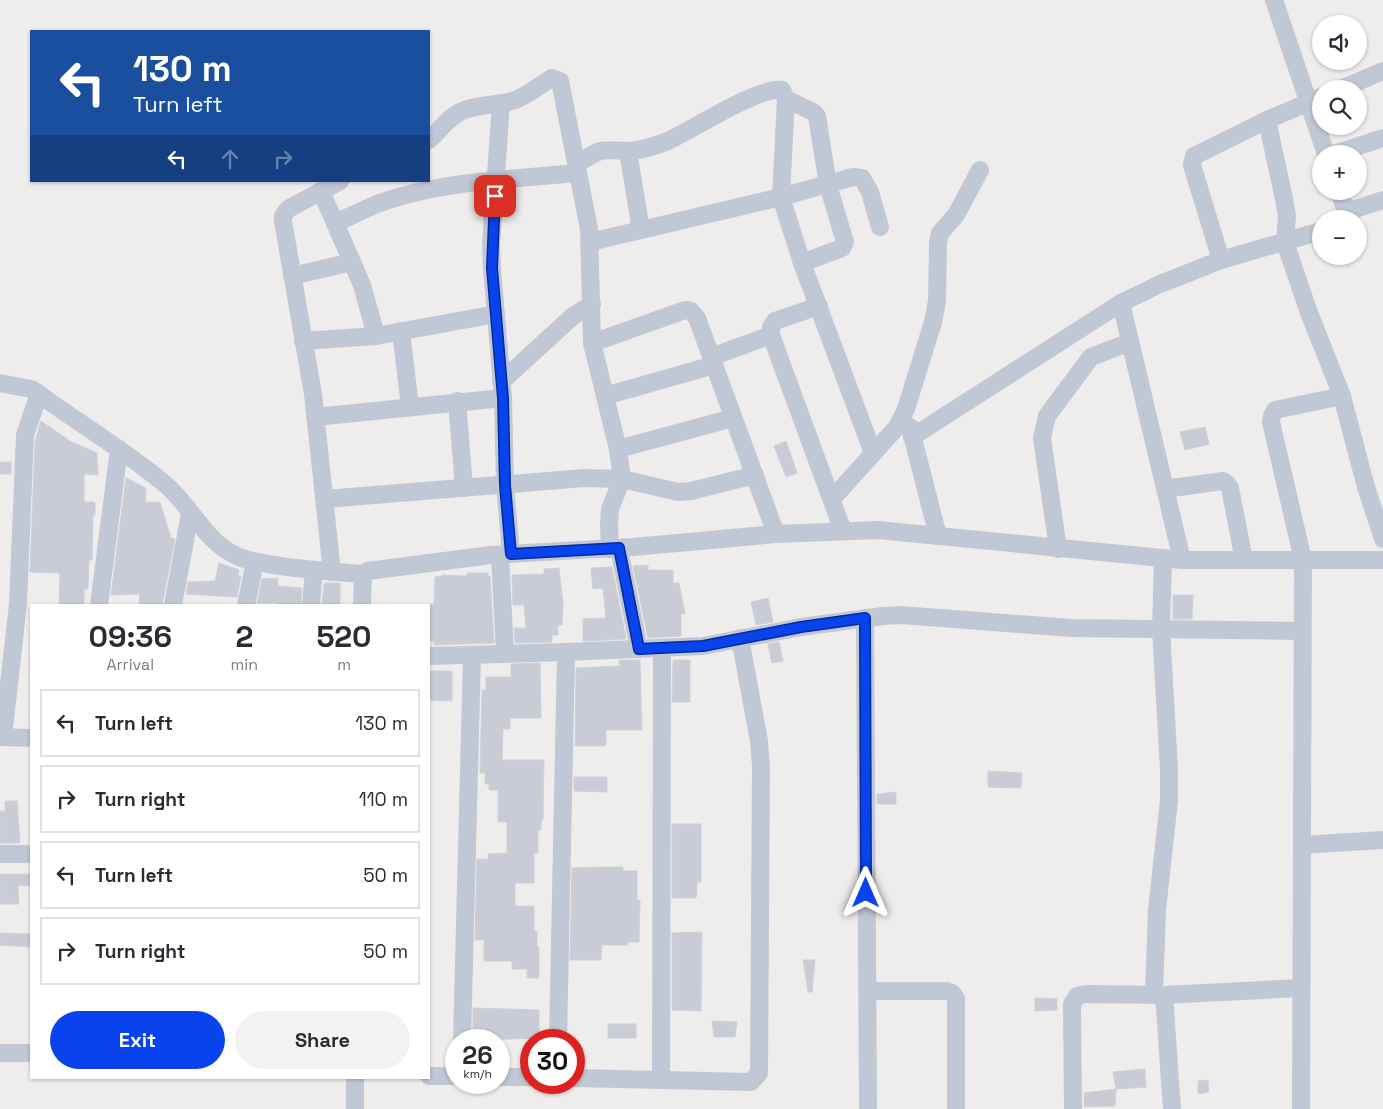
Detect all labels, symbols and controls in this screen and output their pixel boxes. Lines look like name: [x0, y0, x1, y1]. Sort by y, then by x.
map controls: [1312, 15, 1367, 265]
button: sound: [1312, 15, 1367, 70]
text: 130 m: [133, 47, 232, 91]
icon: left: [50, 50, 115, 115]
button: search: [1312, 80, 1367, 135]
text: Turn left: [133, 90, 223, 118]
icon: left: [163, 145, 191, 173]
icon: ahead: [216, 145, 244, 173]
icon: right: [269, 145, 297, 173]
button: +: [1312, 145, 1367, 200]
pin: [474, 175, 516, 217]
icon: arrive: [481, 182, 509, 210]
button: −: [1312, 210, 1367, 265]
text: 09:36: [88, 617, 172, 656]
text: 2: [235, 617, 253, 656]
text: 520: [317, 617, 372, 656]
text: Arrival: [107, 654, 154, 675]
text: min: [231, 654, 258, 675]
text: m: [337, 654, 351, 675]
icon: left: [52, 709, 80, 737]
text: Turn left: [95, 711, 173, 736]
text: 130 m: [355, 711, 408, 736]
icon: right: [52, 785, 80, 813]
text: Turn right: [95, 787, 185, 812]
text: 110 m: [359, 787, 408, 812]
icon: left: [52, 861, 80, 889]
text: Turn left: [95, 863, 173, 888]
text: 50 m: [363, 863, 408, 888]
position arrow: [839, 866, 891, 918]
icon: right: [52, 937, 80, 965]
text: Turn right: [95, 939, 185, 964]
text: 50 m: [363, 939, 408, 964]
button: Exit: [50, 1011, 225, 1069]
button: Share: [235, 1011, 410, 1069]
speed limit sign: 30: [520, 1029, 585, 1094]
text: 26: [462, 1039, 493, 1071]
text: km/h: [463, 1066, 492, 1082]

